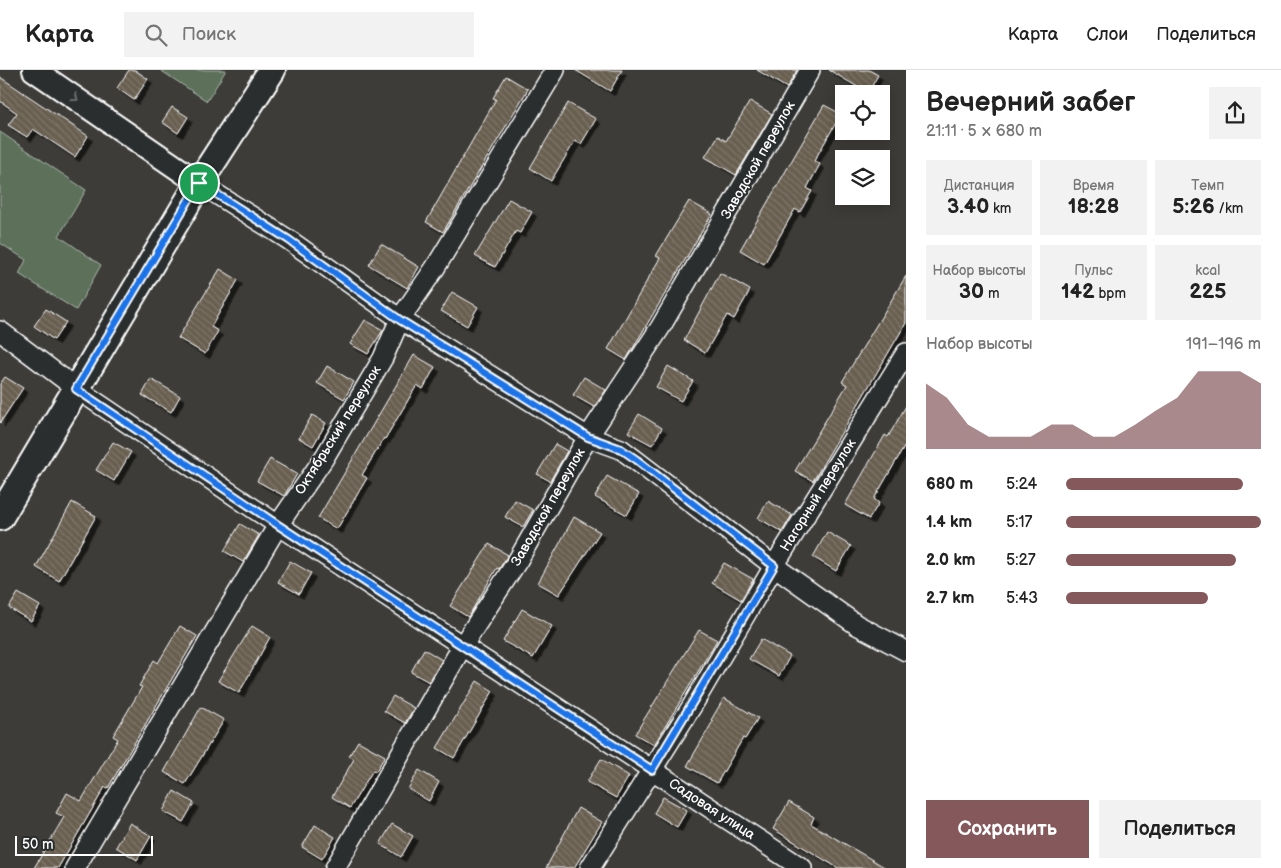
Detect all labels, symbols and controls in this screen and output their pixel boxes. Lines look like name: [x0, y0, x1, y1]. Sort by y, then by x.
search box: [124, 12, 474, 57]
text: Карта: [25, 20, 94, 49]
icon: search: [142, 21, 170, 49]
text: Поиск: [182, 23, 236, 46]
text: Карта: [1008, 24, 1058, 45]
text: Слои: [1086, 24, 1128, 45]
text: Поделиться: [1156, 24, 1256, 45]
map controls: [835, 85, 890, 205]
button: locate: [835, 85, 890, 140]
text: Вечерний забег: [926, 86, 1135, 119]
button: share: [1209, 87, 1261, 139]
one-way arrow: [69, 92, 78, 101]
street label: Заводской переулок: [717, 98, 799, 222]
text: 21:11 · 5 × 680 m: [926, 122, 1042, 141]
button: layers: [835, 150, 890, 205]
pin: [178, 162, 220, 204]
icon: arrive: [185, 169, 213, 197]
text: Дистанция: [944, 177, 1015, 194]
text: Время: [1073, 177, 1114, 194]
text: Темп: [1191, 177, 1224, 194]
text: 3.40: [947, 194, 989, 219]
text: 18:28: [1068, 194, 1119, 219]
text: 5:26: [1172, 194, 1215, 219]
text: km: [989, 200, 1011, 217]
text: /km: [1215, 200, 1243, 217]
text: Набор высоты: [933, 262, 1026, 279]
text: Пульс: [1074, 262, 1113, 279]
text: kcal: [1195, 262, 1220, 279]
text: 30: [959, 279, 984, 304]
text: 142: [1061, 279, 1095, 304]
text: 225: [1189, 279, 1226, 304]
text: m: [984, 285, 1000, 302]
text: bpm: [1095, 285, 1126, 302]
text: Набор высоты: [926, 335, 1033, 354]
text: 191–196 m: [1186, 335, 1261, 354]
street label: Октябрьский переулок: [291, 362, 385, 498]
street label: Нагорный переулок: [776, 435, 860, 554]
street label: Заводской переулок: [507, 445, 589, 569]
text: 680 m: [926, 475, 973, 494]
text: 5:24: [1006, 475, 1037, 494]
text: 1.4 km: [926, 513, 972, 532]
text: 5:17: [1006, 513, 1032, 532]
text: 2.0 km: [926, 551, 975, 570]
text: 5:27: [1006, 551, 1036, 570]
text: 2.7 km: [926, 589, 974, 608]
text: 5:43: [1006, 589, 1038, 608]
street label: Садовая улица: [666, 775, 759, 844]
button: Сохранить: [926, 800, 1089, 858]
button: Поделиться: [1099, 800, 1261, 858]
scale bar: [15, 833, 152, 856]
text: 50 m: [22, 836, 54, 853]

